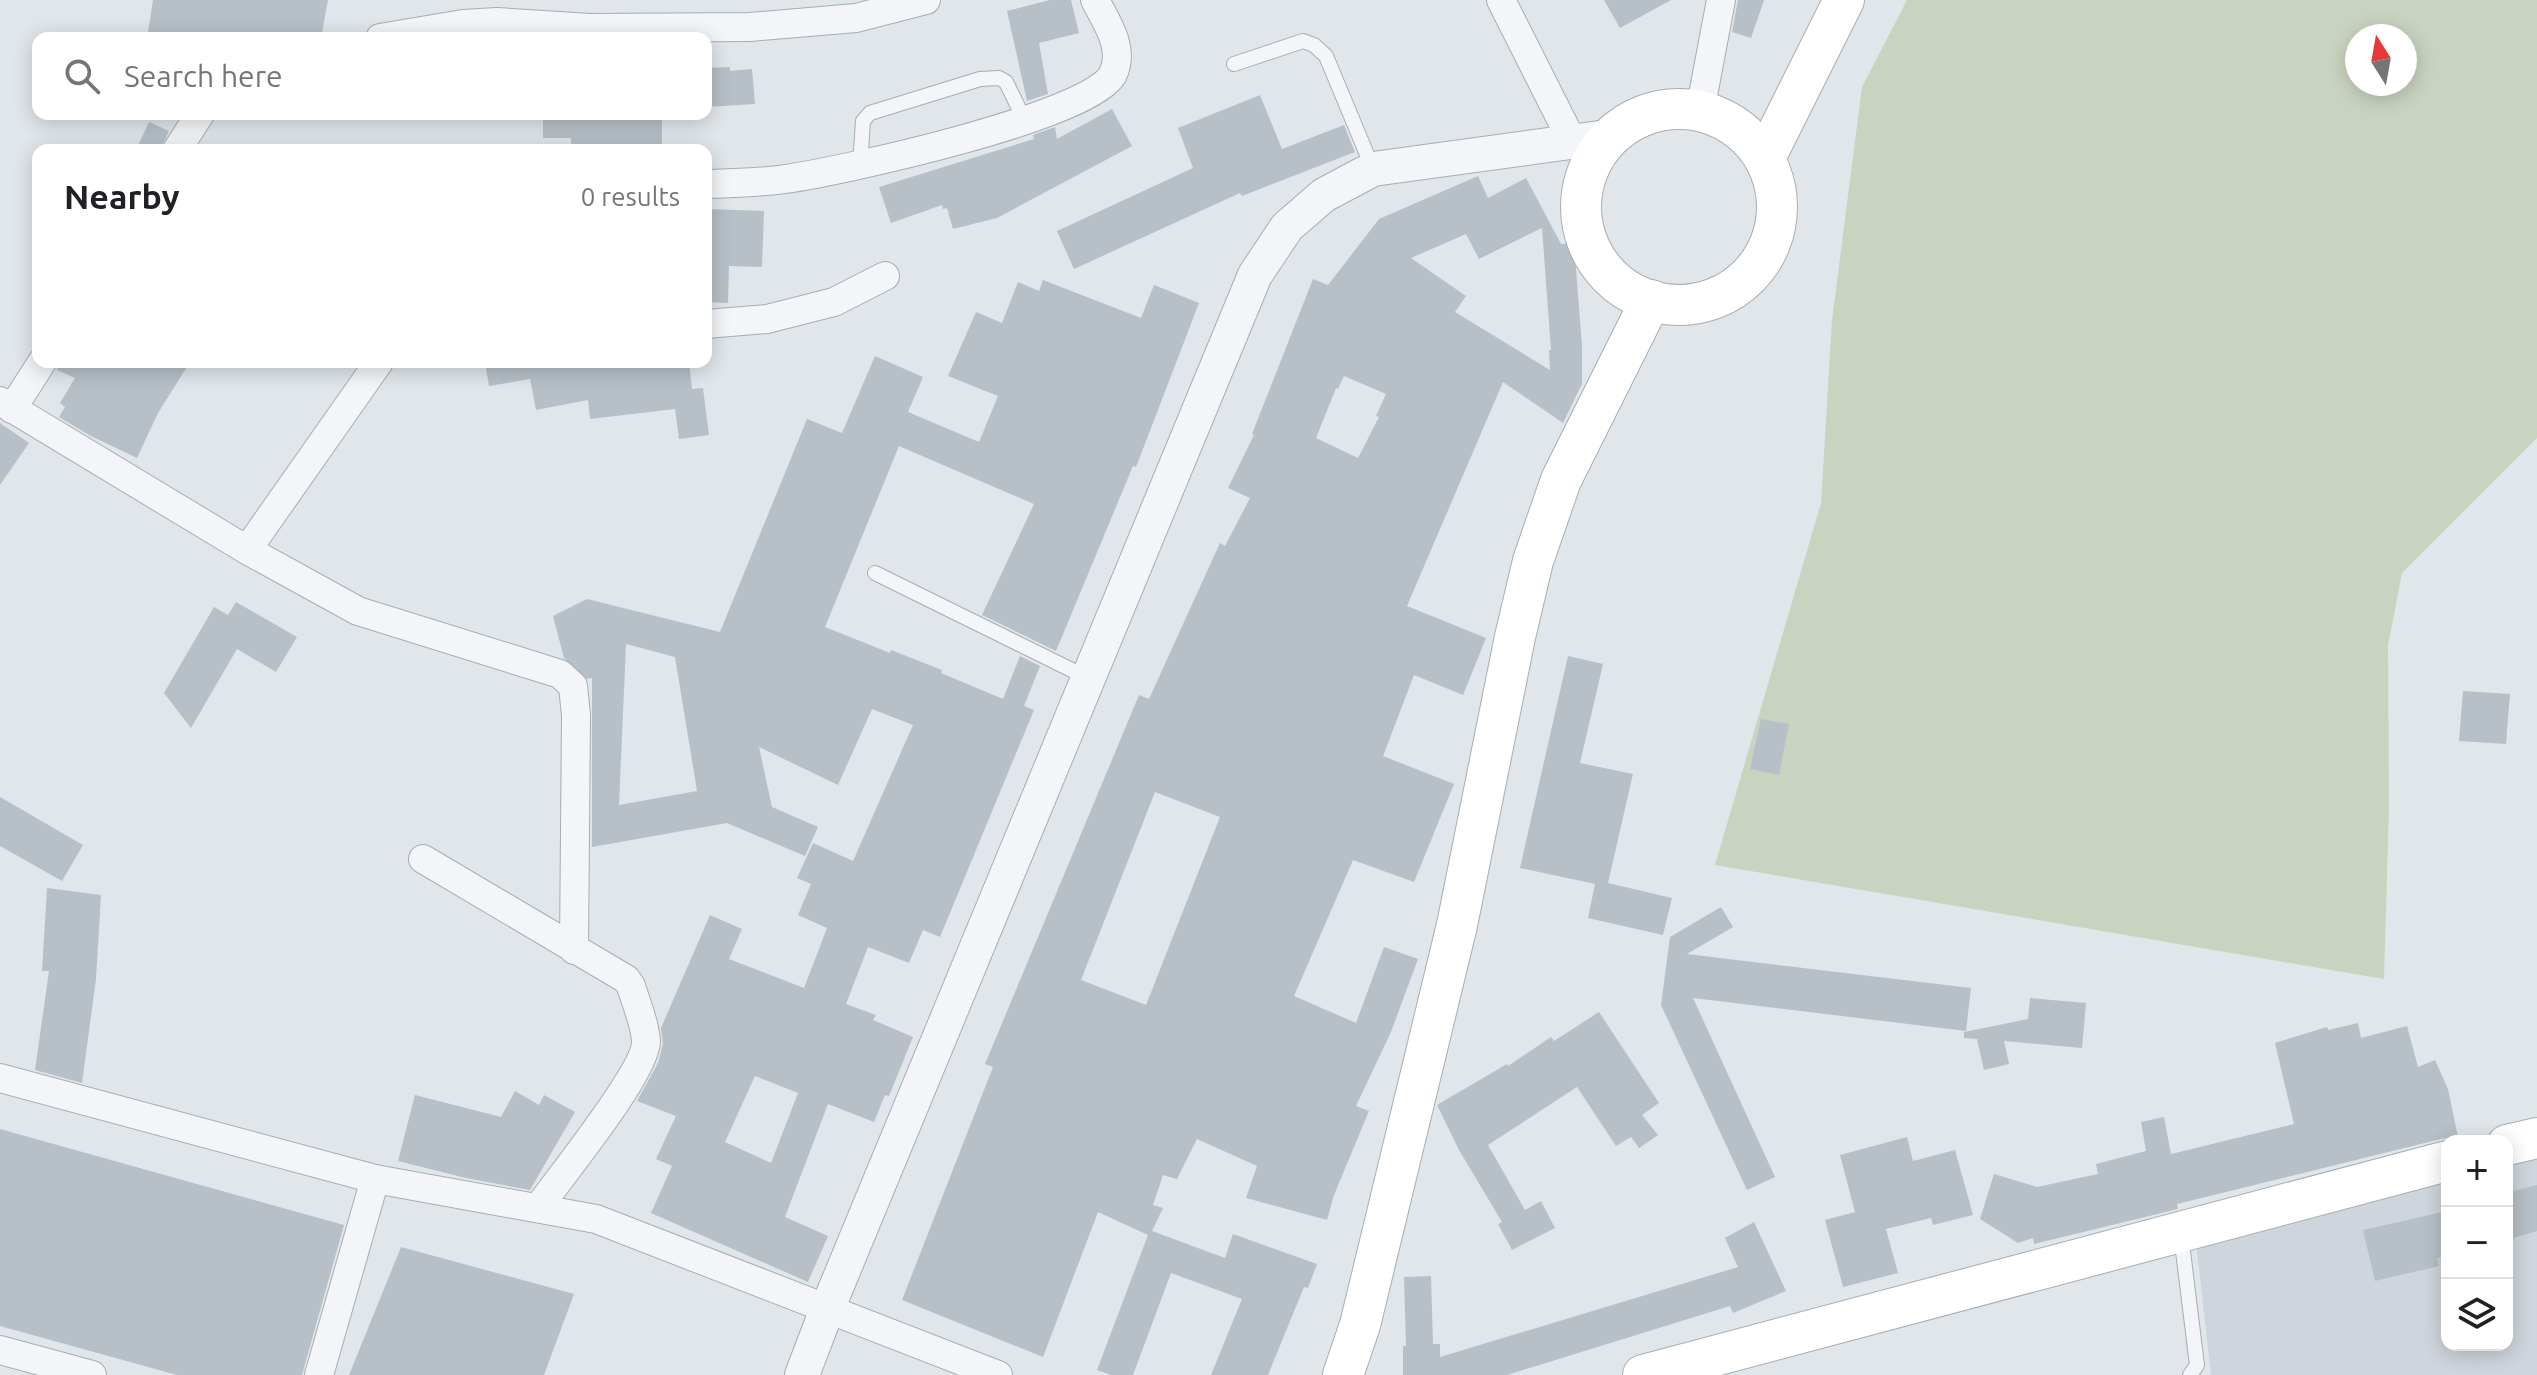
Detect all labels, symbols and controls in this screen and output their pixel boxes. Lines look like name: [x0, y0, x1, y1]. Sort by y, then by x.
north arrow: [2345, 24, 2417, 96]
search box: [32, 32, 712, 120]
icon: search: [60, 54, 104, 98]
text: Search here: [124, 59, 283, 93]
text: Nearby: [64, 177, 179, 215]
text: 0 results: [581, 182, 680, 211]
map controls: [2441, 1135, 2513, 1351]
button: +: [2441, 1135, 2513, 1207]
button: −: [2441, 1207, 2513, 1279]
button: layers: [2441, 1279, 2513, 1351]

